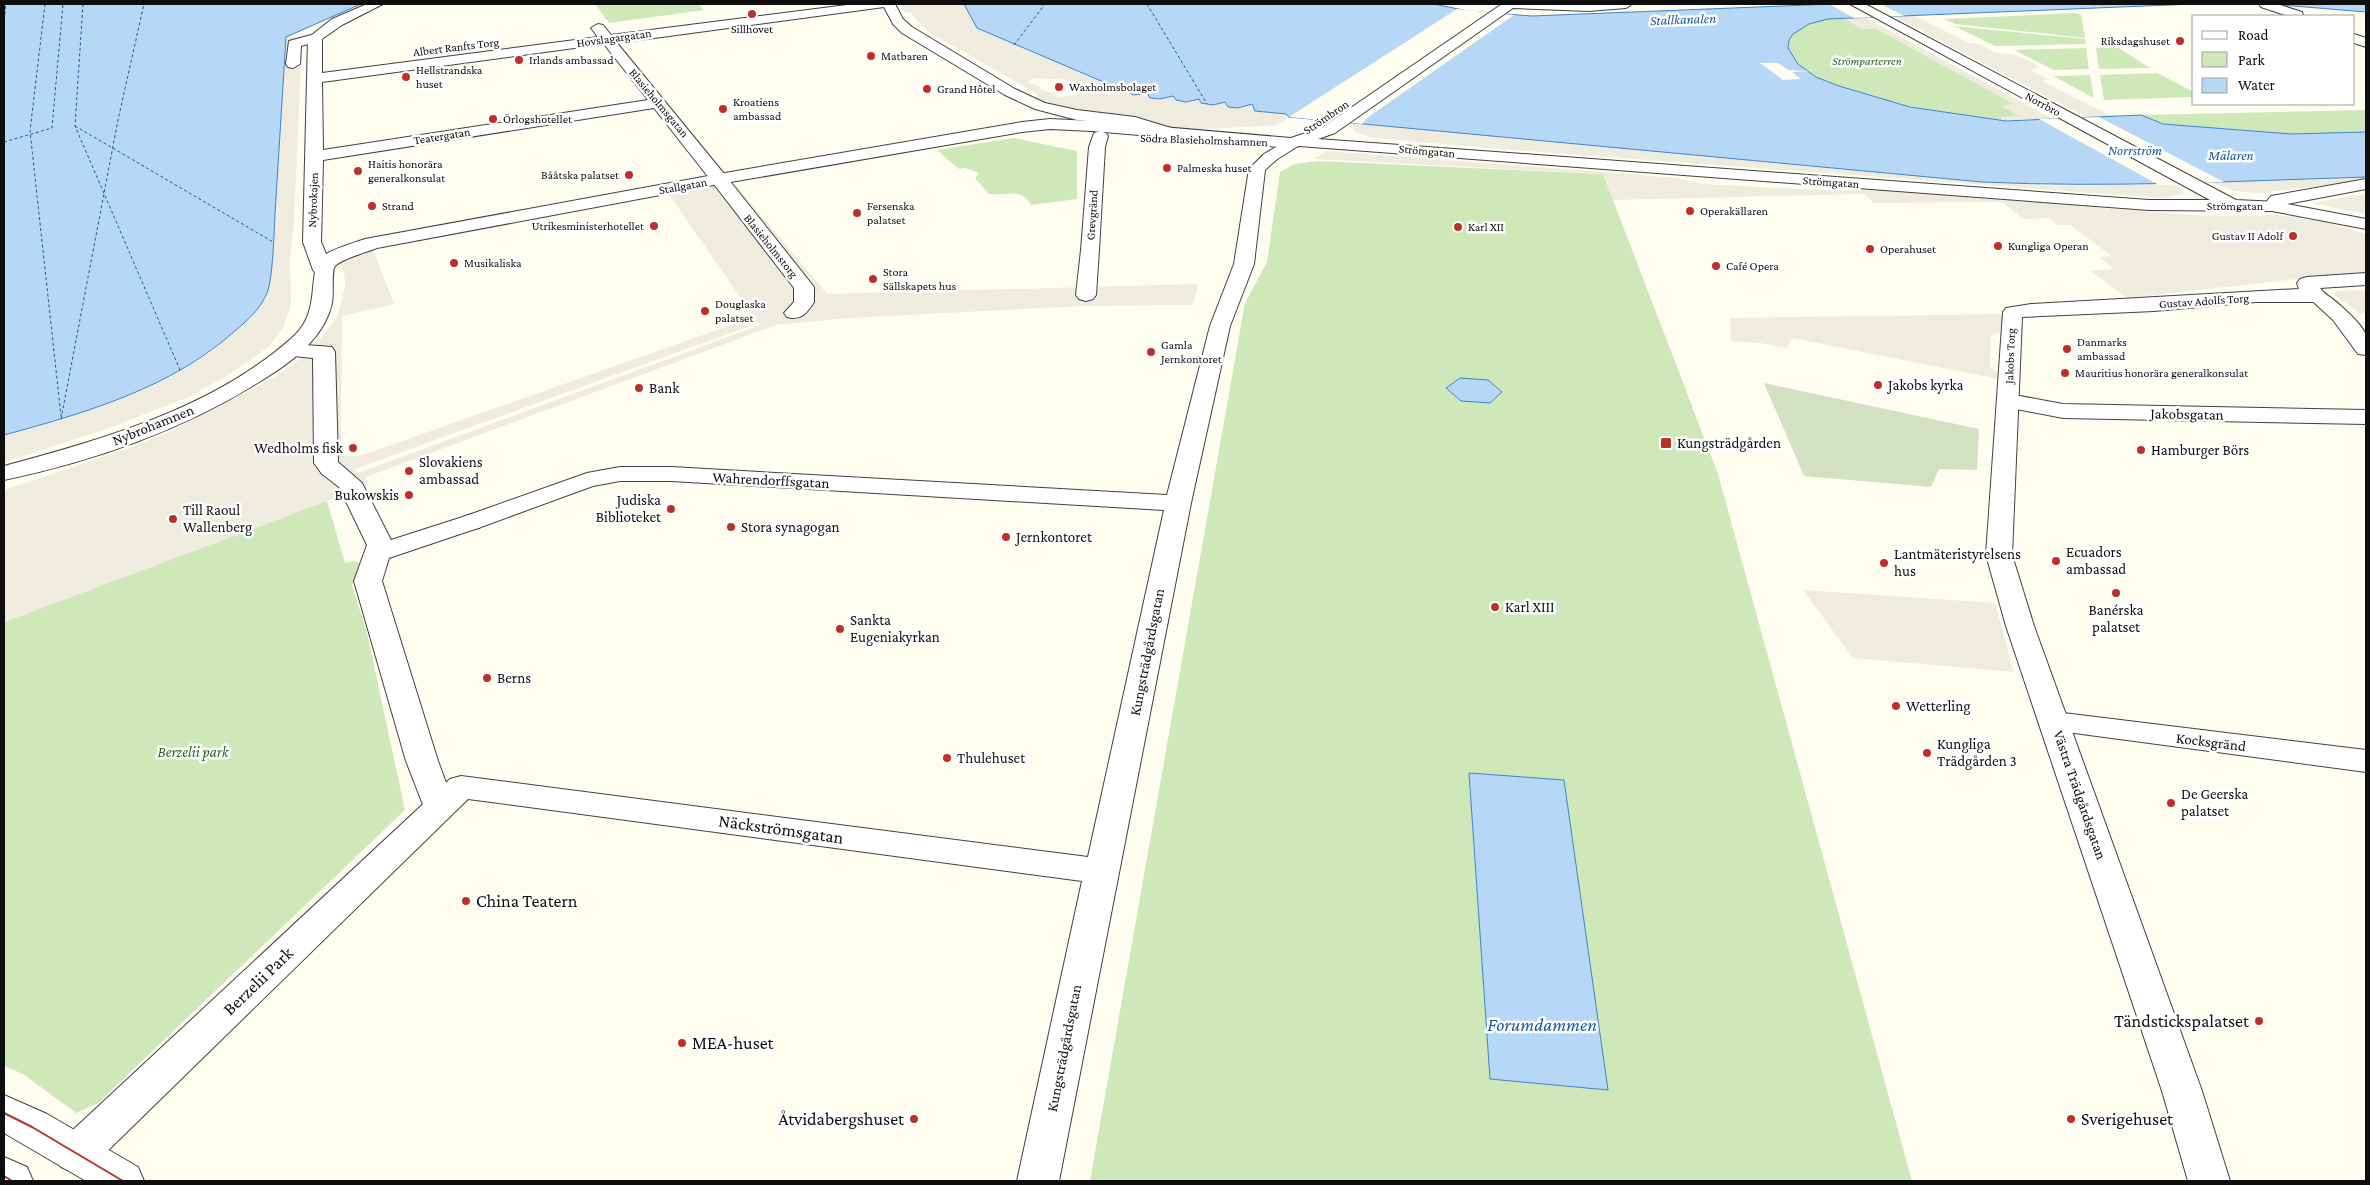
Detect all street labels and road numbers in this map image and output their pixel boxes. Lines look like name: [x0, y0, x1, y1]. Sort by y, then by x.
street label: Hovslagargatan: [576, 26, 653, 50]
street label: Albert Ranfts Torg: [412, 35, 500, 59]
street label: Blasieholmsgatan: [626, 66, 692, 141]
street label: Norrbro: [2023, 89, 2063, 119]
street label: Strömbron: [1301, 96, 1352, 137]
street label: Teatergatan: [413, 125, 472, 147]
street label: Södra Blasieholmshamnen: [1140, 131, 1269, 149]
street label: Strömgatan: [1398, 142, 1456, 160]
street label: Nybrokajen: [305, 172, 321, 228]
street label: Strömgatan: [1802, 173, 1860, 191]
street label: Stallgatan: [658, 175, 709, 197]
street label: Grevgränd: [1083, 189, 1101, 241]
street label: Strömgatan: [2207, 199, 2264, 213]
street label: Blasieholmstorg: [741, 211, 801, 281]
street label: Gustav Adolfs Torg: [2158, 291, 2250, 311]
street label: Jakobs Torg: [2002, 328, 2018, 385]
street label: Nybrohamnen: [110, 401, 196, 450]
street label: Jakobsgatan: [2148, 405, 2224, 424]
street label: Wahrendorffsgatan: [712, 469, 830, 492]
street label: Kungsträdgårdsgatan: [1127, 587, 1168, 717]
street label: Västra Trädgårdsgatan: [2049, 728, 2110, 862]
street label: Kocksgränd: [2175, 730, 2247, 755]
street label: Näckströmsgatan: [717, 810, 845, 848]
street label: Berzelii Park: [219, 943, 297, 1019]
street label: Kungsträdgårdsgatan: [1044, 983, 1085, 1113]

